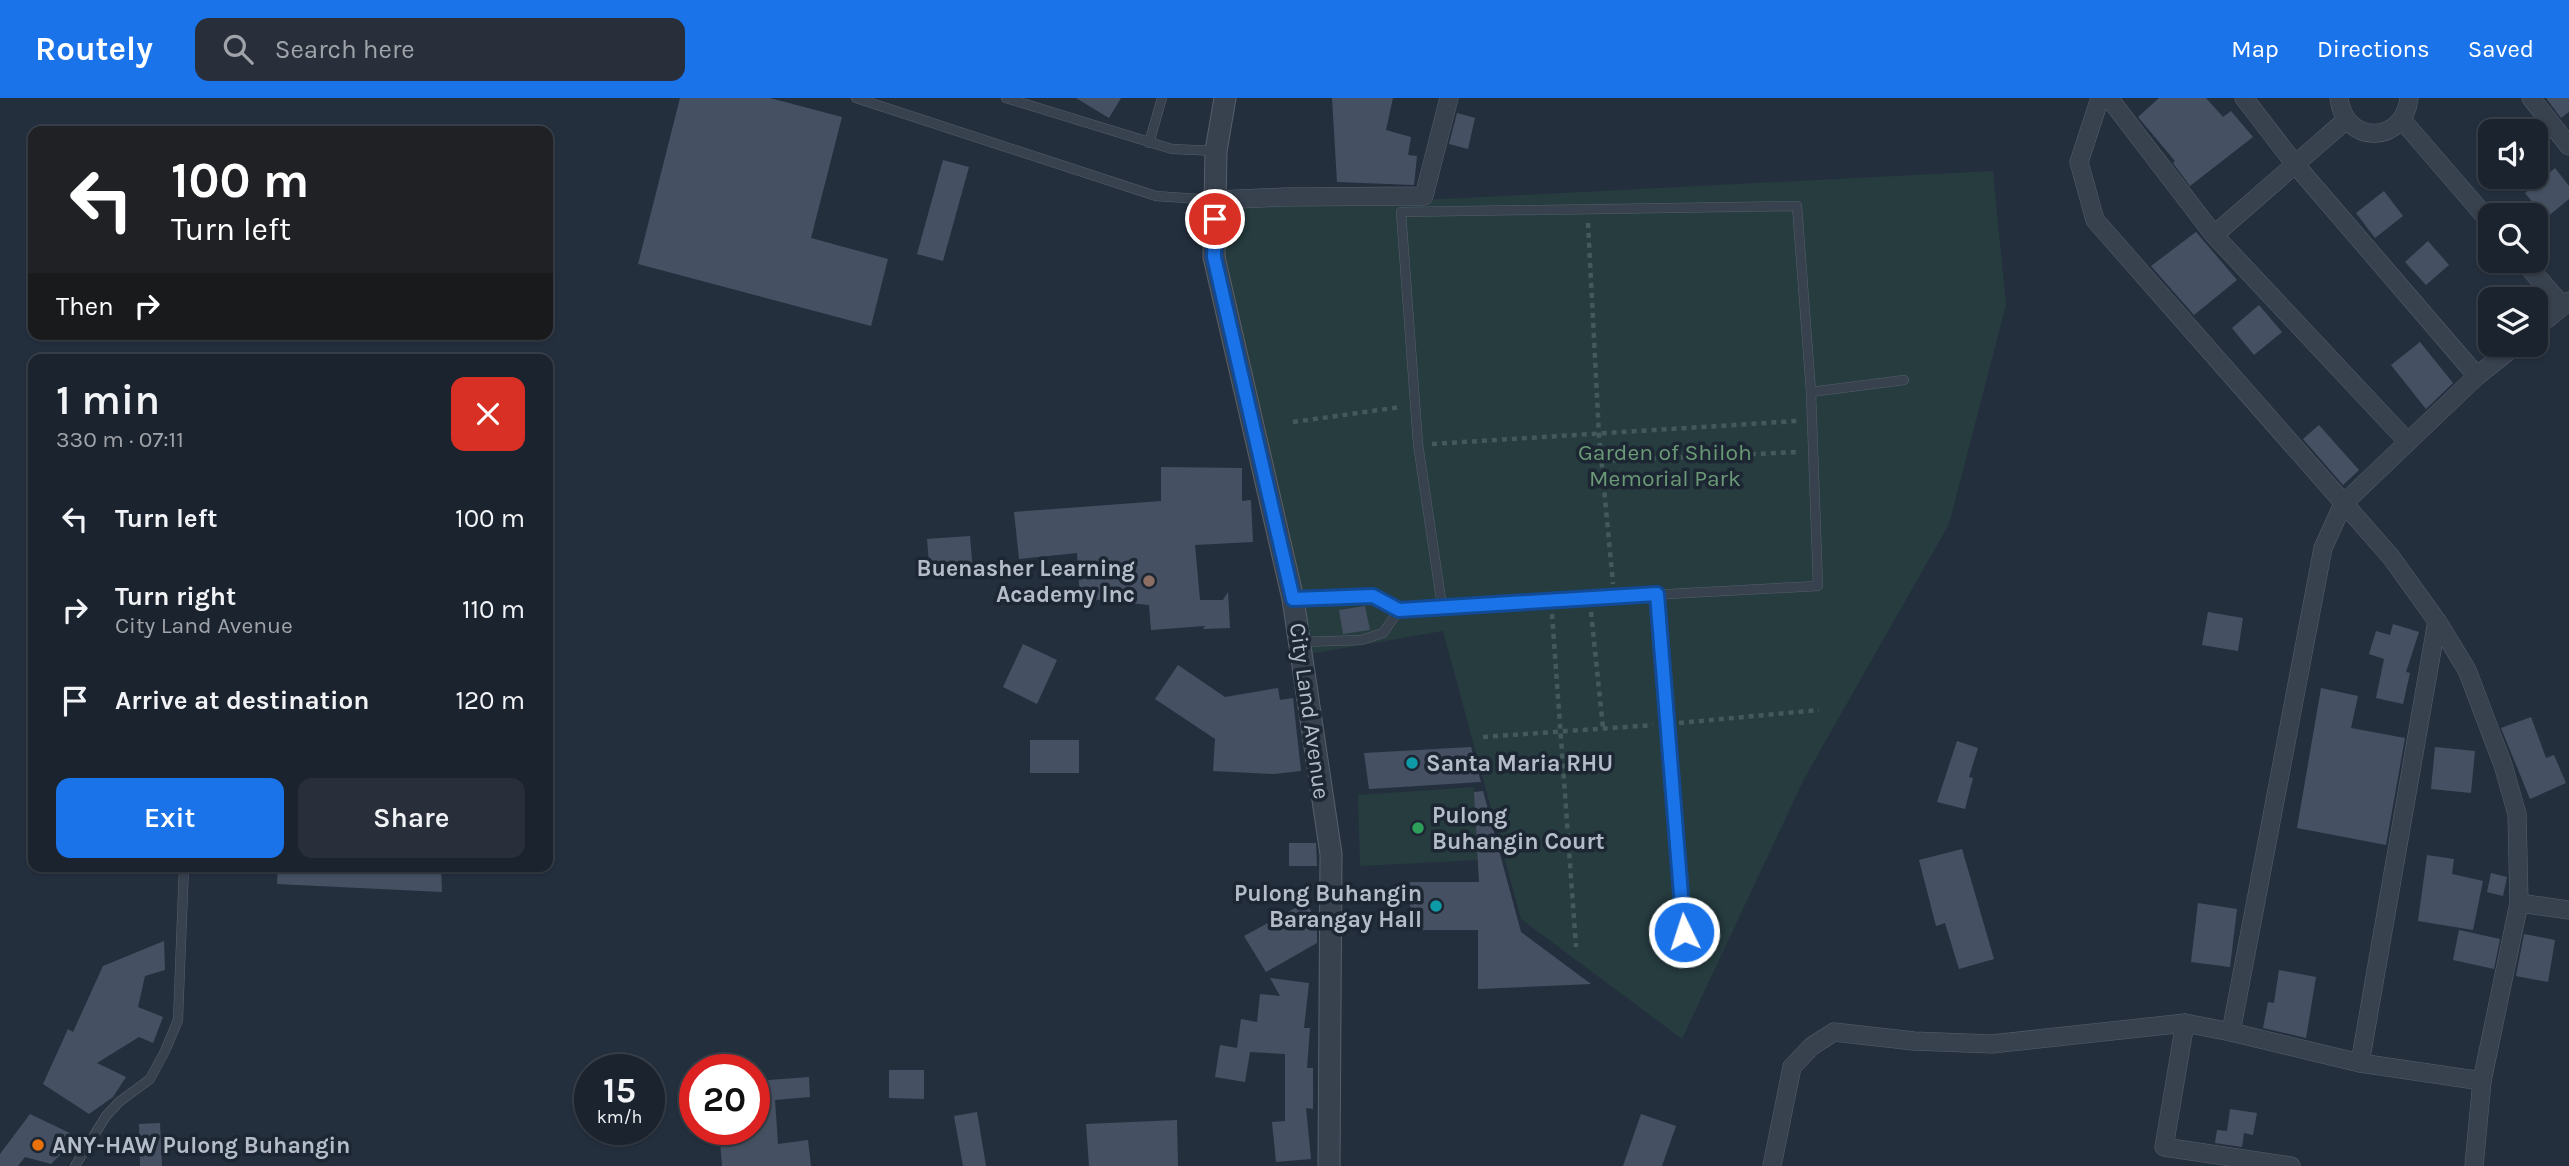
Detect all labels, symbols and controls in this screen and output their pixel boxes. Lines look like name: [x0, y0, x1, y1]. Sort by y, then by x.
search box: [195, 18, 685, 81]
text: Routely: [35, 30, 153, 68]
icon: search: [219, 30, 257, 68]
text: Search here: [275, 34, 415, 65]
text: Map: [2231, 35, 2279, 63]
text: Directions: [2317, 35, 2430, 63]
text: Saved: [2468, 35, 2534, 63]
map controls: [2478, 119, 2548, 357]
button: sound: [2478, 119, 2548, 189]
text: 100 m: [171, 152, 309, 209]
icon: left: [56, 154, 147, 245]
pin: [1185, 189, 1245, 249]
icon: arrive: [1196, 200, 1234, 238]
button: search: [2478, 203, 2548, 273]
text: Turn left: [171, 211, 291, 248]
icon: right: [128, 287, 166, 325]
button: layers: [2478, 287, 2548, 357]
text: Then: [56, 291, 114, 322]
text: 1 min: [56, 375, 160, 425]
button: close: [451, 377, 525, 451]
text: 330 m · 07:11: [56, 426, 184, 453]
park label: Garden of Shiloh Memorial Park: [1578, 439, 1752, 492]
icon: left: [56, 500, 94, 538]
text: Turn left: [115, 503, 217, 534]
text: 100 m: [455, 503, 525, 534]
place label: Buenasher Learning Academy Inc: [917, 555, 1135, 608]
marker: Buenasher Learning Academy Inc: [1141, 573, 1157, 589]
text: Turn right: [115, 581, 236, 612]
icon: right: [56, 591, 94, 629]
text: 110 m: [462, 594, 525, 625]
text: City Land Avenue: [115, 612, 293, 639]
street label: City Land Avenue: [1284, 621, 1335, 801]
icon: arrive: [56, 682, 94, 720]
text: Arrive at destination: [115, 685, 369, 716]
text: 120 m: [455, 685, 525, 716]
place label: Santa Maria RHU: [1426, 750, 1613, 777]
marker: Santa Maria RHU: [1404, 755, 1420, 771]
button: Exit: [56, 778, 284, 858]
button: Share: [298, 778, 525, 858]
place label: Pulong Buhangin Court: [1432, 802, 1605, 855]
marker: Pulong Buhangin Court: [1410, 820, 1426, 836]
place label: Pulong Buhangin Barangay Hall: [1234, 880, 1422, 933]
position arrow: [1647, 895, 1721, 969]
marker: Pulong Buhangin Barangay Hall: [1428, 898, 1444, 914]
speed limit sign: 20: [679, 1054, 770, 1145]
text: 15: [603, 1070, 636, 1111]
text: km/h: [597, 1106, 642, 1128]
place label: ANY-HAW Pulong Buhangin: [52, 1132, 350, 1159]
marker: ANY-HAW Pulong Buhangin: [30, 1137, 46, 1153]

